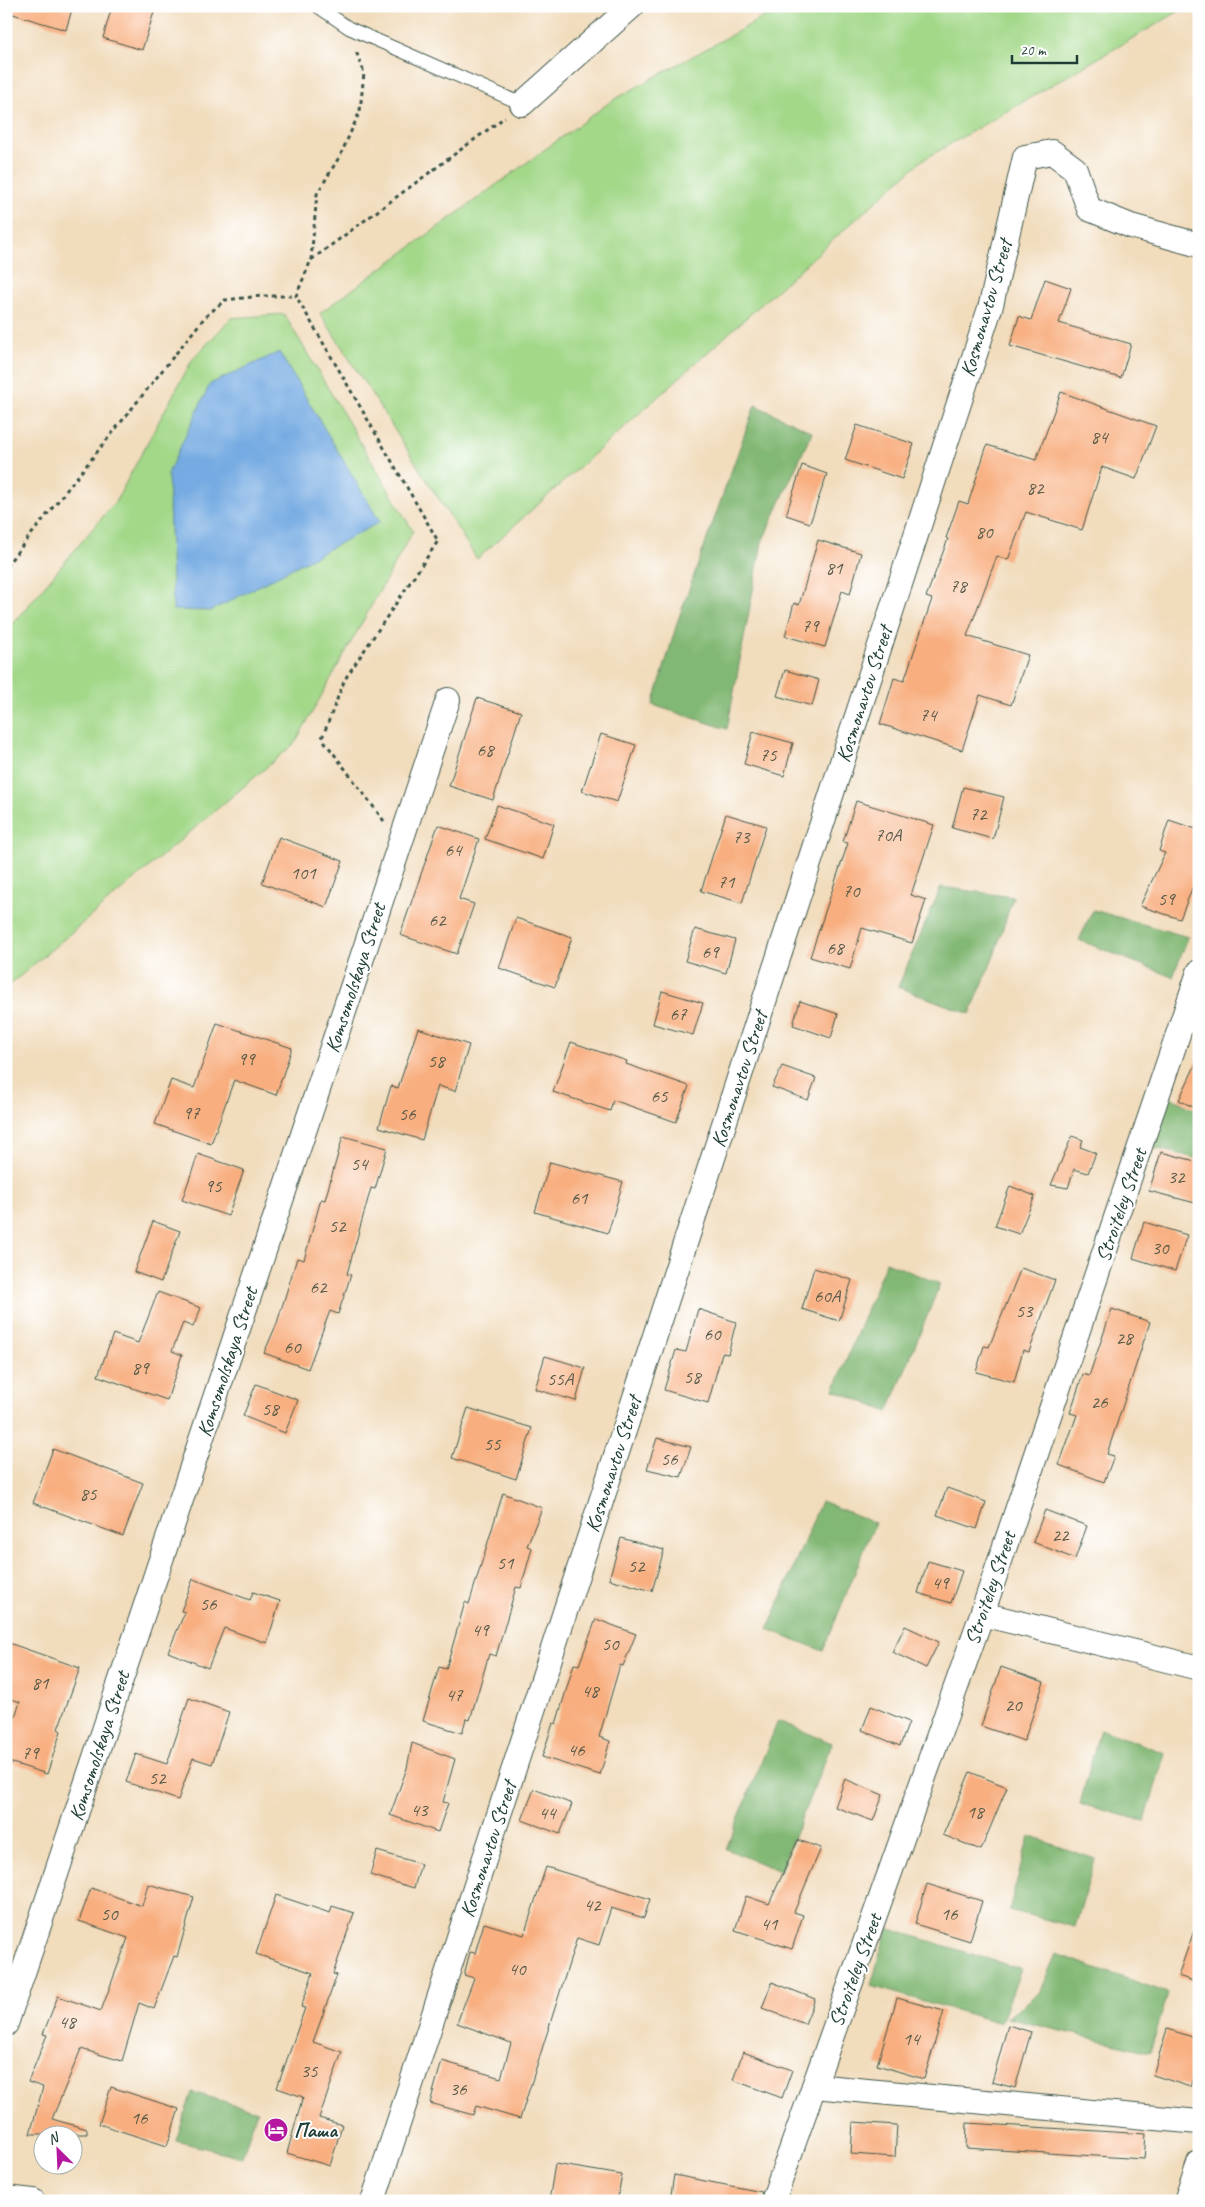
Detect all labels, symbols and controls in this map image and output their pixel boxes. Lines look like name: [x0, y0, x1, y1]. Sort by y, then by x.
scale bar: [1012, 32, 1078, 64]
text: 20 m: [1020, 41, 1047, 60]
street label: Kosmonavtov Street: [954, 234, 1019, 380]
house number: 84: [1090, 425, 1110, 449]
house number: 82: [1026, 476, 1045, 500]
house number: 80: [975, 520, 994, 544]
house number: 81: [825, 556, 844, 580]
house number: 78: [949, 574, 969, 598]
house number: 79: [801, 614, 820, 638]
street label: Kosmonavtov Street: [830, 620, 899, 765]
house number: 74: [919, 703, 939, 727]
house number: 68: [476, 738, 496, 762]
house number: 75: [759, 743, 778, 767]
house number: 72: [969, 802, 988, 826]
house number: 70А: [875, 823, 903, 847]
house number: 73: [732, 825, 751, 849]
house number: 64: [444, 838, 464, 862]
house number: 101: [290, 861, 317, 885]
house number: 71: [717, 870, 736, 894]
house number: 70: [842, 879, 861, 903]
house number: 59: [1157, 887, 1176, 911]
street label: Komsomolskaya Street: [319, 898, 392, 1056]
house number: 62: [428, 908, 447, 932]
house number: 68: [826, 936, 846, 960]
house number: 69: [701, 940, 720, 964]
house number: 67: [669, 1002, 688, 1026]
street label: Kosmonavtov Street: [705, 1005, 774, 1150]
house number: 99: [237, 1047, 256, 1071]
house number: 58: [427, 1049, 447, 1073]
house number: 65: [650, 1084, 669, 1108]
house number: 97: [182, 1101, 201, 1125]
house number: 56: [398, 1102, 417, 1126]
street label: Stroiteley Street: [1089, 1143, 1153, 1265]
house number: 54: [350, 1152, 370, 1176]
house number: 32: [1167, 1165, 1186, 1189]
house number: 95: [204, 1174, 223, 1198]
house number: 61: [570, 1186, 589, 1210]
house number: 52: [328, 1214, 347, 1238]
house number: 30: [1151, 1236, 1170, 1260]
house number: 62: [309, 1275, 328, 1299]
street label: Komsomolskaya Street: [191, 1282, 264, 1440]
house number: 60А: [814, 1284, 842, 1308]
house number: 53: [1015, 1299, 1034, 1323]
house number: 60: [703, 1322, 722, 1346]
house number: 28: [1115, 1326, 1135, 1350]
house number: 60: [283, 1335, 302, 1359]
house number: 89: [131, 1356, 150, 1380]
house number: 58: [683, 1365, 703, 1389]
house number: 55А: [547, 1367, 575, 1391]
street label: Kosmonavtov Street: [579, 1390, 648, 1535]
house number: 26: [1090, 1390, 1109, 1414]
house number: 58: [261, 1397, 281, 1421]
house number: 55: [483, 1432, 502, 1456]
house number: 56: [660, 1447, 679, 1471]
house number: 85: [79, 1482, 98, 1506]
house number: 22: [1051, 1523, 1070, 1547]
street label: Stroiteley Street: [958, 1526, 1022, 1648]
house number: 51: [496, 1551, 515, 1575]
house number: 52: [627, 1554, 646, 1578]
house number: 49: [931, 1571, 950, 1595]
house number: 56: [199, 1592, 218, 1616]
house number: 49: [471, 1618, 490, 1642]
house number: 50: [601, 1632, 620, 1656]
street label: Komsomolskaya Street: [63, 1666, 136, 1824]
house number: 81: [31, 1671, 50, 1695]
house number: 48: [581, 1679, 601, 1703]
house number: 47: [445, 1683, 464, 1707]
house number: 20: [1004, 1693, 1023, 1717]
house number: 46: [567, 1738, 586, 1762]
house number: 79: [21, 1741, 40, 1765]
house number: 52: [148, 1766, 167, 1790]
street label: Kosmonavtov Street: [454, 1775, 523, 1920]
house number: 43: [410, 1798, 429, 1822]
house number: 18: [966, 1800, 986, 1824]
house number: 44: [538, 1801, 558, 1825]
house number: 42: [583, 1893, 602, 1917]
house number: 50: [100, 1902, 119, 1926]
house number: 16: [940, 1902, 959, 1926]
street label: Stroiteley Street: [823, 1908, 888, 2030]
house number: 41: [760, 1912, 779, 1936]
house number: 40: [508, 1957, 527, 1981]
house number: 48: [58, 2010, 78, 2034]
house number: 14: [902, 2027, 922, 2051]
house number: 35: [300, 2059, 319, 2083]
house number: 36: [449, 2077, 468, 2101]
house number: 16: [130, 2106, 149, 2130]
hotel icon: Паша: [263, 2117, 289, 2143]
place label: Паша: [294, 2117, 339, 2143]
north arrow: [32, 2124, 82, 2174]
text: N: [45, 2128, 62, 2148]

